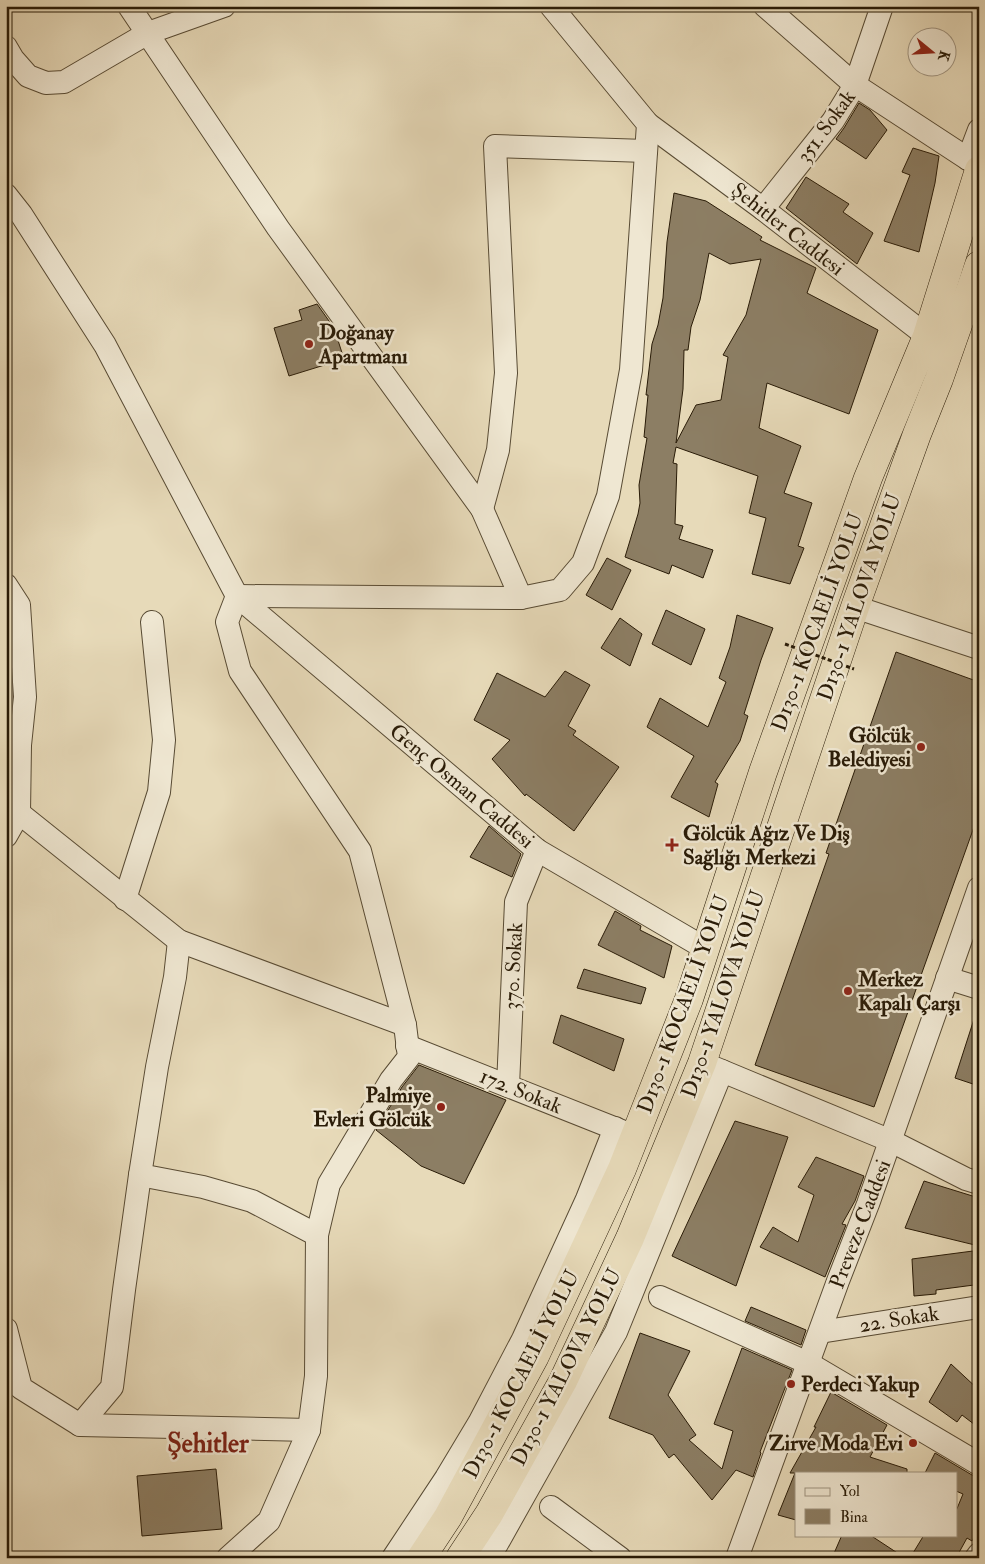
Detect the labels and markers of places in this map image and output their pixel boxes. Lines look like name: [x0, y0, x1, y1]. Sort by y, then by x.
place label: Doğanay Apartmanı: [318, 319, 408, 370]
marker: Doğanay Apartmanı: [303, 338, 315, 350]
place label: Gölcük Belediyesi: [828, 722, 912, 773]
marker: Gölcük Belediyesi: [915, 741, 927, 753]
place label: Gölcük Ağız Ve Diş Sağlığı Merkezi: [683, 820, 850, 871]
marker: Gölcük Ağız Ve Diş Sağlığı Merkezi: [665, 838, 679, 852]
place label: Merkez Kapalı Çarşı: [857, 966, 961, 1017]
marker: Merkez Kapalı Çarşı: [842, 985, 854, 997]
place label: Palmiye Evleri Gölcük: [313, 1082, 432, 1133]
marker: Palmiye Evleri Gölcük: [435, 1101, 447, 1113]
place label: Perdeci Yakup: [801, 1371, 920, 1398]
marker: Perdeci Yakup: [785, 1378, 797, 1390]
place label: Zirve Moda Evi: [769, 1430, 903, 1457]
marker: Zirve Moda Evi: [907, 1437, 919, 1449]

